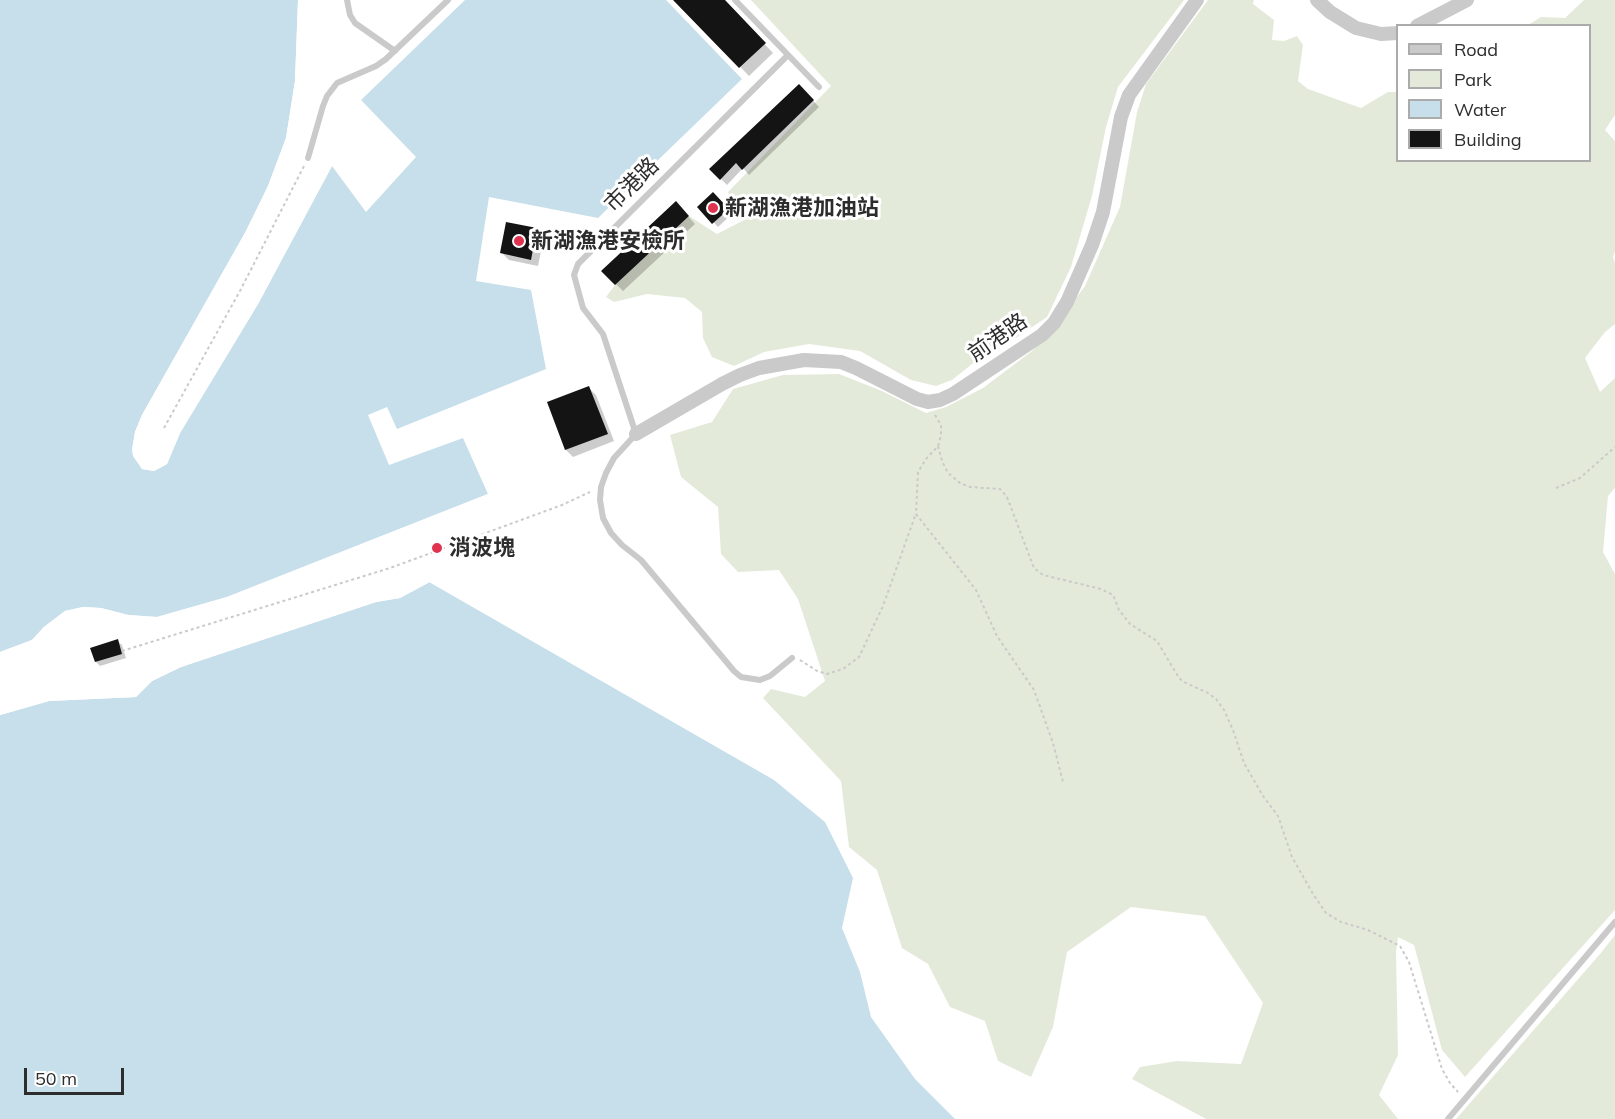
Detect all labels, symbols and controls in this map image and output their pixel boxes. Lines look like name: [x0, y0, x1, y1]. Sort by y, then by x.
legend: [1396, 24, 1591, 162]
text: Road: [1454, 38, 1498, 61]
text: Park: [1454, 68, 1492, 91]
text: Water: [1454, 98, 1506, 121]
text: Building: [1454, 128, 1522, 151]
street label: 市港路: [599, 152, 665, 218]
place label: 新湖漁港加油站: [725, 195, 879, 221]
marker: 新湖漁港加油站: [706, 201, 720, 215]
place label: 新湖漁港安檢所: [531, 228, 685, 254]
marker: 新湖漁港安檢所: [512, 234, 526, 248]
street label: 前港路: [963, 308, 1033, 368]
place label: 消波塊: [449, 535, 515, 561]
marker: 消波塊: [430, 541, 444, 555]
scale bar: [27, 1056, 128, 1094]
text: 50 m: [35, 1067, 77, 1090]

